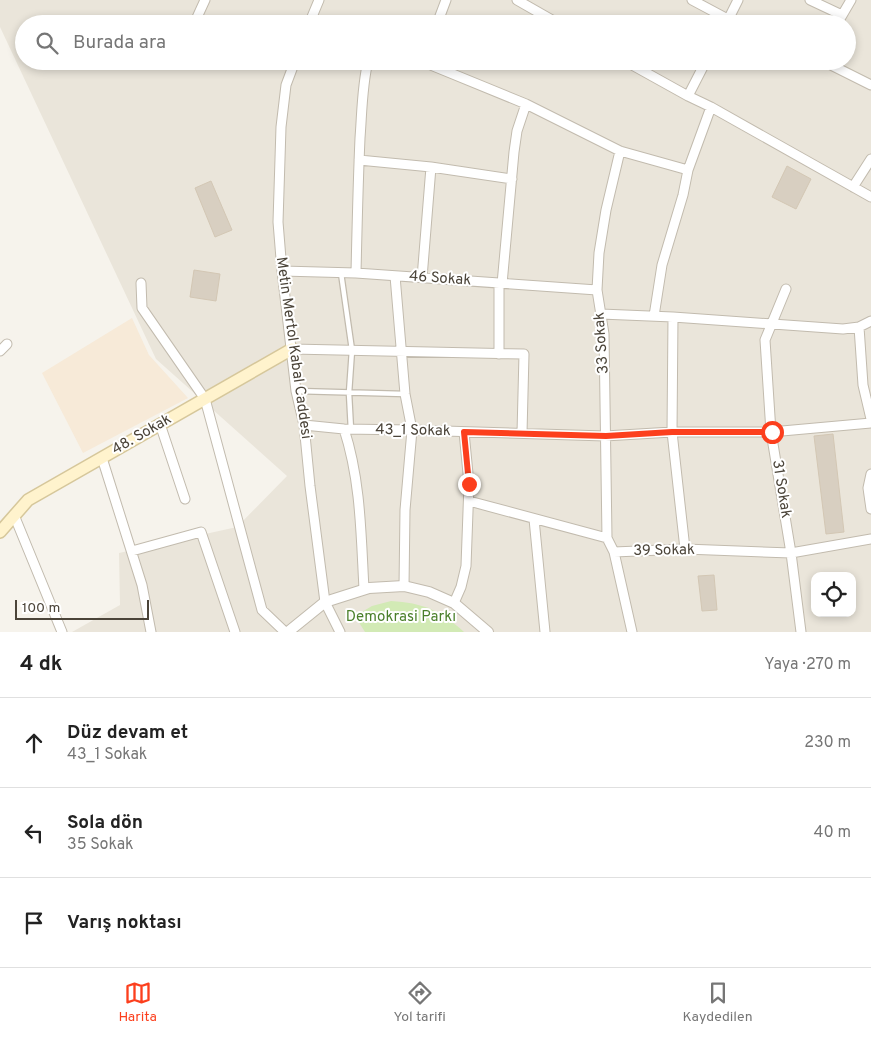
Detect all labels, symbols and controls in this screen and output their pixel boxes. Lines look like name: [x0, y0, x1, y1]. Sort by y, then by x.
search box: [15, 15, 856, 70]
icon: search: [33, 29, 61, 57]
text: Burada ara: [73, 31, 166, 55]
street label: Metin Mertol Kabal Caddesi: [271, 256, 315, 440]
street label: 46 Sokak: [408, 267, 472, 291]
street label: 33 Sokak: [590, 311, 614, 375]
street label: 48. Sokak: [109, 410, 175, 460]
street label: 43_1 Sokak: [375, 421, 451, 441]
route start: [761, 421, 784, 444]
street label: 31 Sokak: [767, 459, 795, 519]
route end: [458, 473, 481, 496]
street label: 39 Sokak: [633, 541, 695, 561]
map controls: [811, 572, 856, 617]
button: locate: [811, 572, 856, 617]
scale bar: [15, 597, 149, 620]
text: 100 m: [22, 600, 60, 617]
park label: Demokrasi Parkı: [346, 608, 456, 627]
text: 4 dk: [20, 651, 63, 678]
text: Yaya · 270 m: [764, 655, 851, 675]
text: Düz devam et: [67, 721, 188, 745]
icon: ahead: [20, 729, 48, 757]
text: 230 m: [804, 733, 851, 753]
text: 43_1 Sokak: [67, 745, 147, 765]
text: Sola dön: [67, 811, 143, 835]
icon: left: [20, 819, 48, 847]
text: 40 m: [813, 823, 851, 843]
text: 35 Sokak: [67, 835, 134, 855]
icon: arrive: [20, 909, 48, 937]
text: Varış noktası: [67, 911, 182, 935]
tab: Harita: [118, 979, 157, 1026]
tab: Yol tarifi: [394, 979, 446, 1026]
tab: Kaydedilen: [683, 979, 753, 1026]

